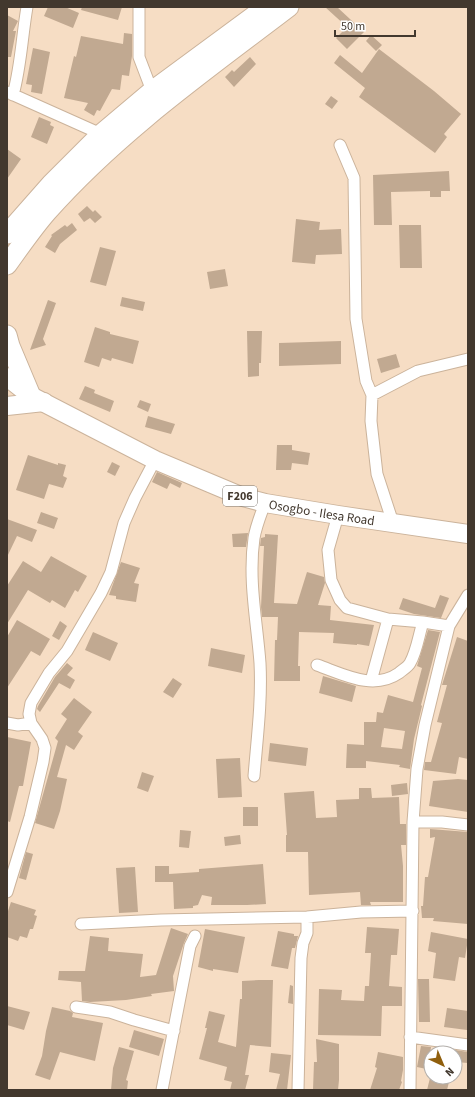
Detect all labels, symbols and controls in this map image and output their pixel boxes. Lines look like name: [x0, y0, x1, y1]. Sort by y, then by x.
scale bar: [335, 12, 415, 38]
text: 50 m: [341, 18, 365, 35]
road number: F206: [223, 486, 257, 506]
street label: Osogbo - Ilesa Road: [267, 496, 376, 530]
north arrow: [423, 1045, 463, 1085]
text: N: [442, 1064, 457, 1080]

